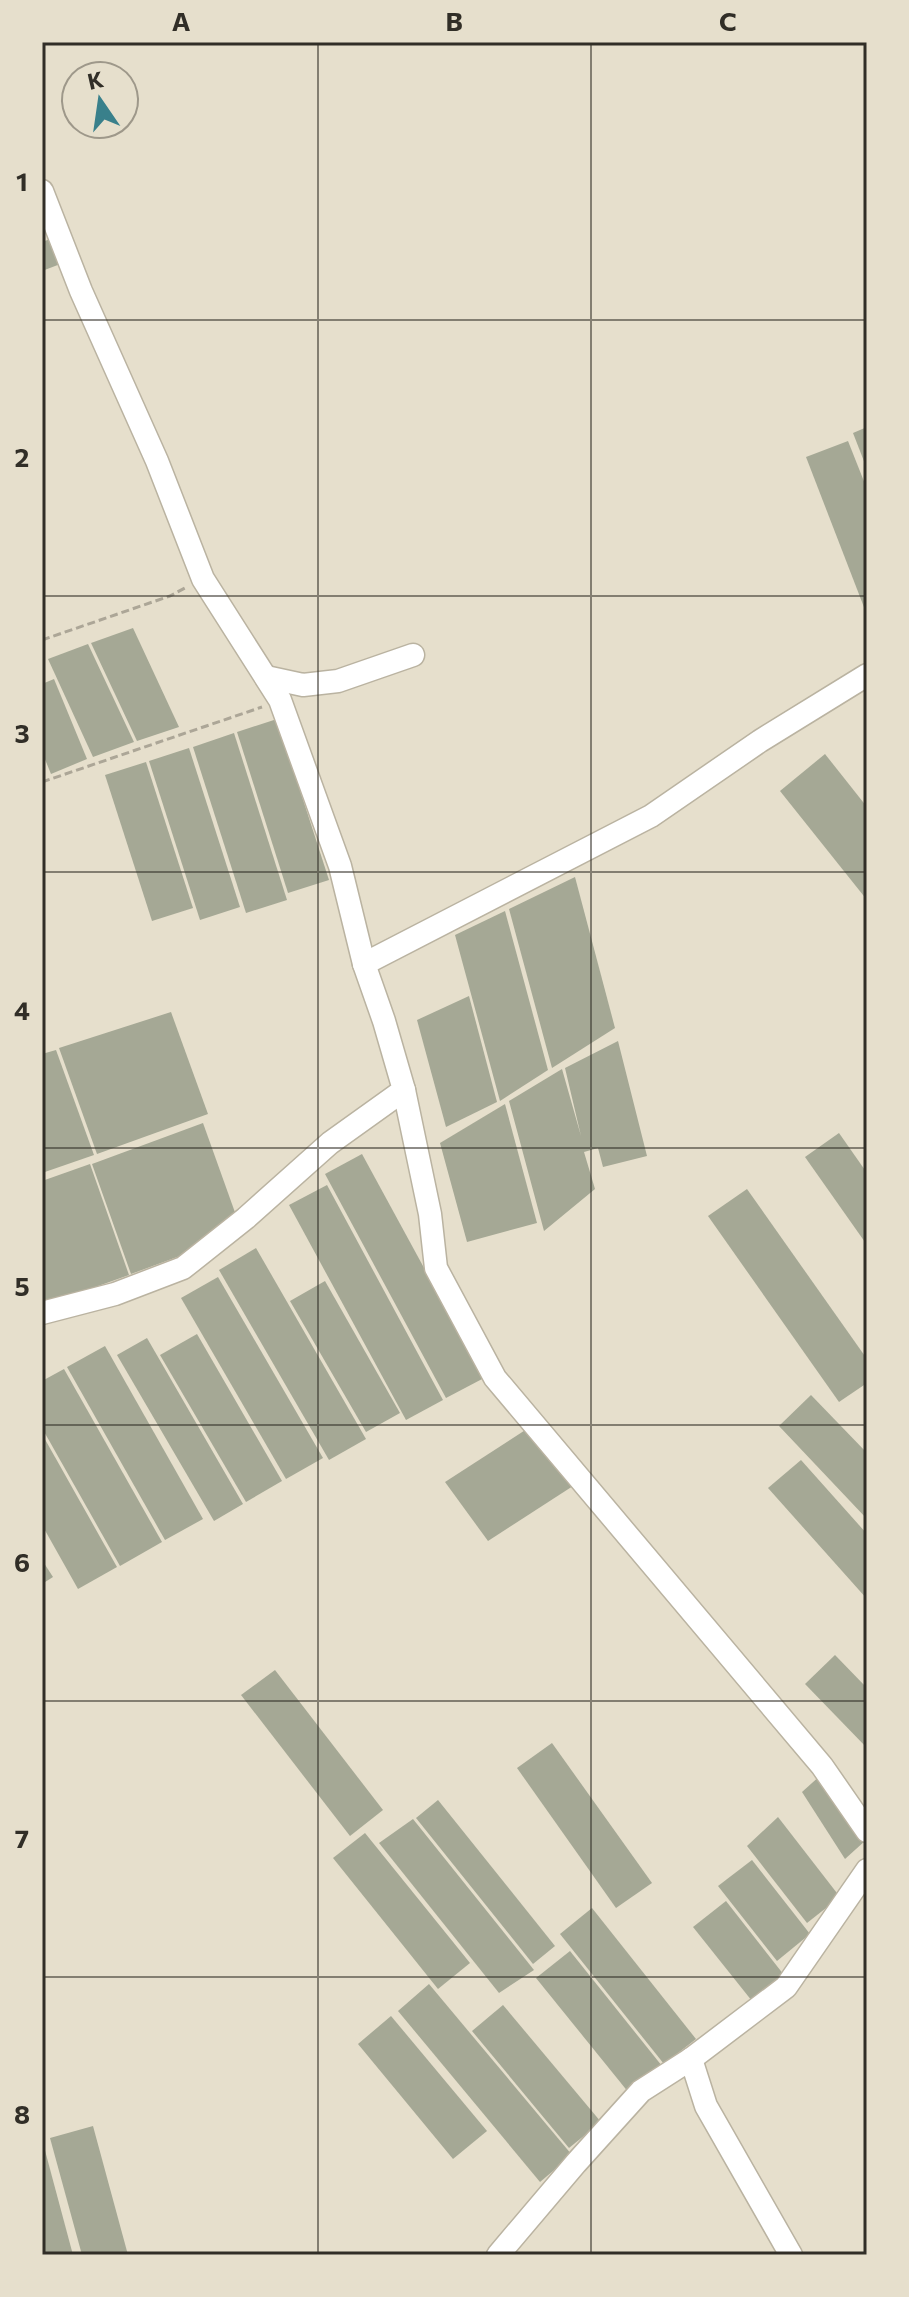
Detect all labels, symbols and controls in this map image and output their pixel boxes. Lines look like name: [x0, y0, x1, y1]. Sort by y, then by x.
text: A: [172, 5, 191, 36]
text: B: [445, 5, 463, 36]
text: C: [719, 5, 737, 36]
north arrow: [60, 60, 140, 140]
text: K: [85, 65, 106, 95]
text: 1: [16, 165, 28, 196]
text: 2: [15, 441, 29, 472]
text: 3: [14, 717, 30, 748]
text: 4: [14, 994, 30, 1025]
text: 5: [14, 1270, 30, 1301]
text: 6: [14, 1546, 30, 1577]
text: 7: [15, 1822, 29, 1853]
text: 8: [14, 2098, 30, 2129]

